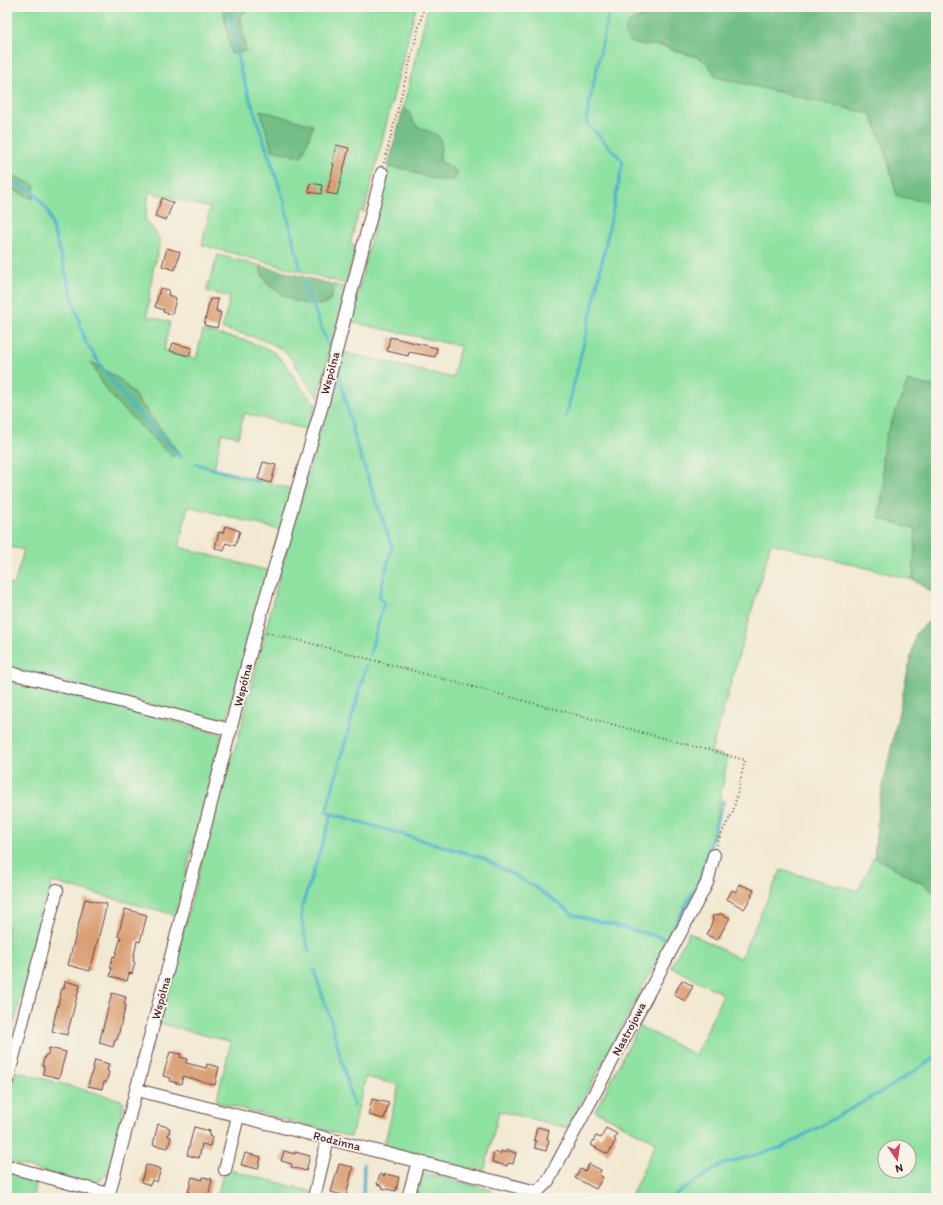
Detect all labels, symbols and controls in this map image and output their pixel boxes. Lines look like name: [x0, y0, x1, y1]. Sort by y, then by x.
street label: Wspólna: [318, 349, 343, 396]
street label: Wspólna: [231, 661, 255, 708]
street label: Wspólna: [149, 974, 174, 1021]
street label: Nastrojowa: [609, 999, 649, 1058]
street label: Rodzinna: [312, 1128, 363, 1154]
north arrow: [877, 1139, 917, 1179]
text: N: [894, 1161, 904, 1175]

